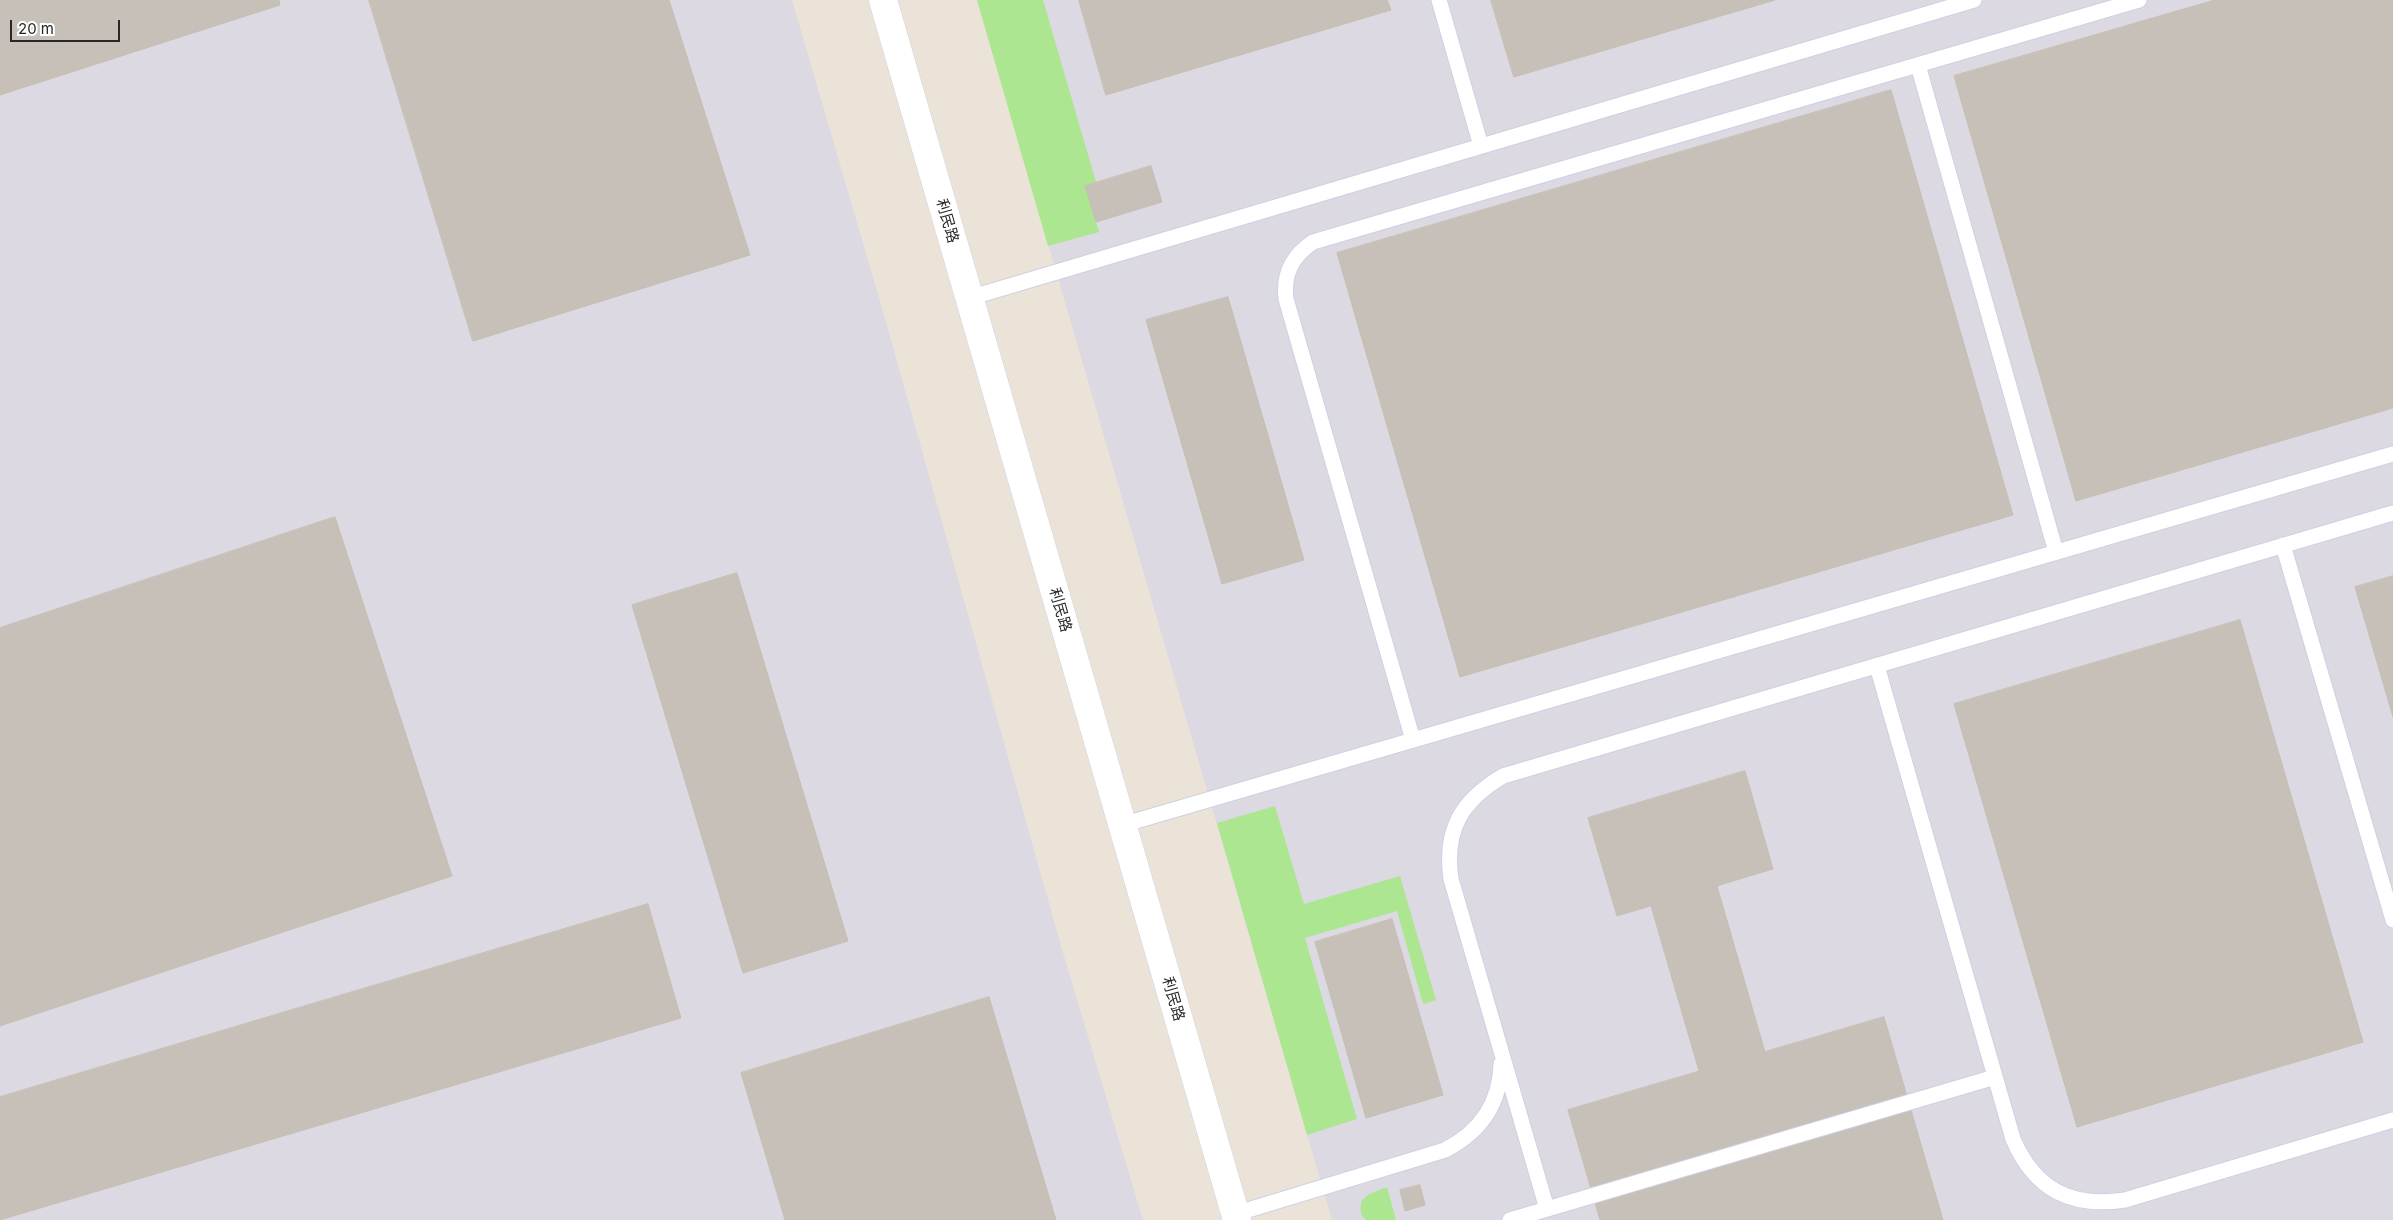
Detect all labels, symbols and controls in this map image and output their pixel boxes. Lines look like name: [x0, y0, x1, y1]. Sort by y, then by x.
scale bar: [12, 10, 122, 42]
text: 20 m: [18, 19, 54, 38]
street label: 利民路: [932, 197, 962, 245]
street label: 利民路: [1045, 586, 1075, 634]
street label: 利民路: [1158, 975, 1188, 1023]

